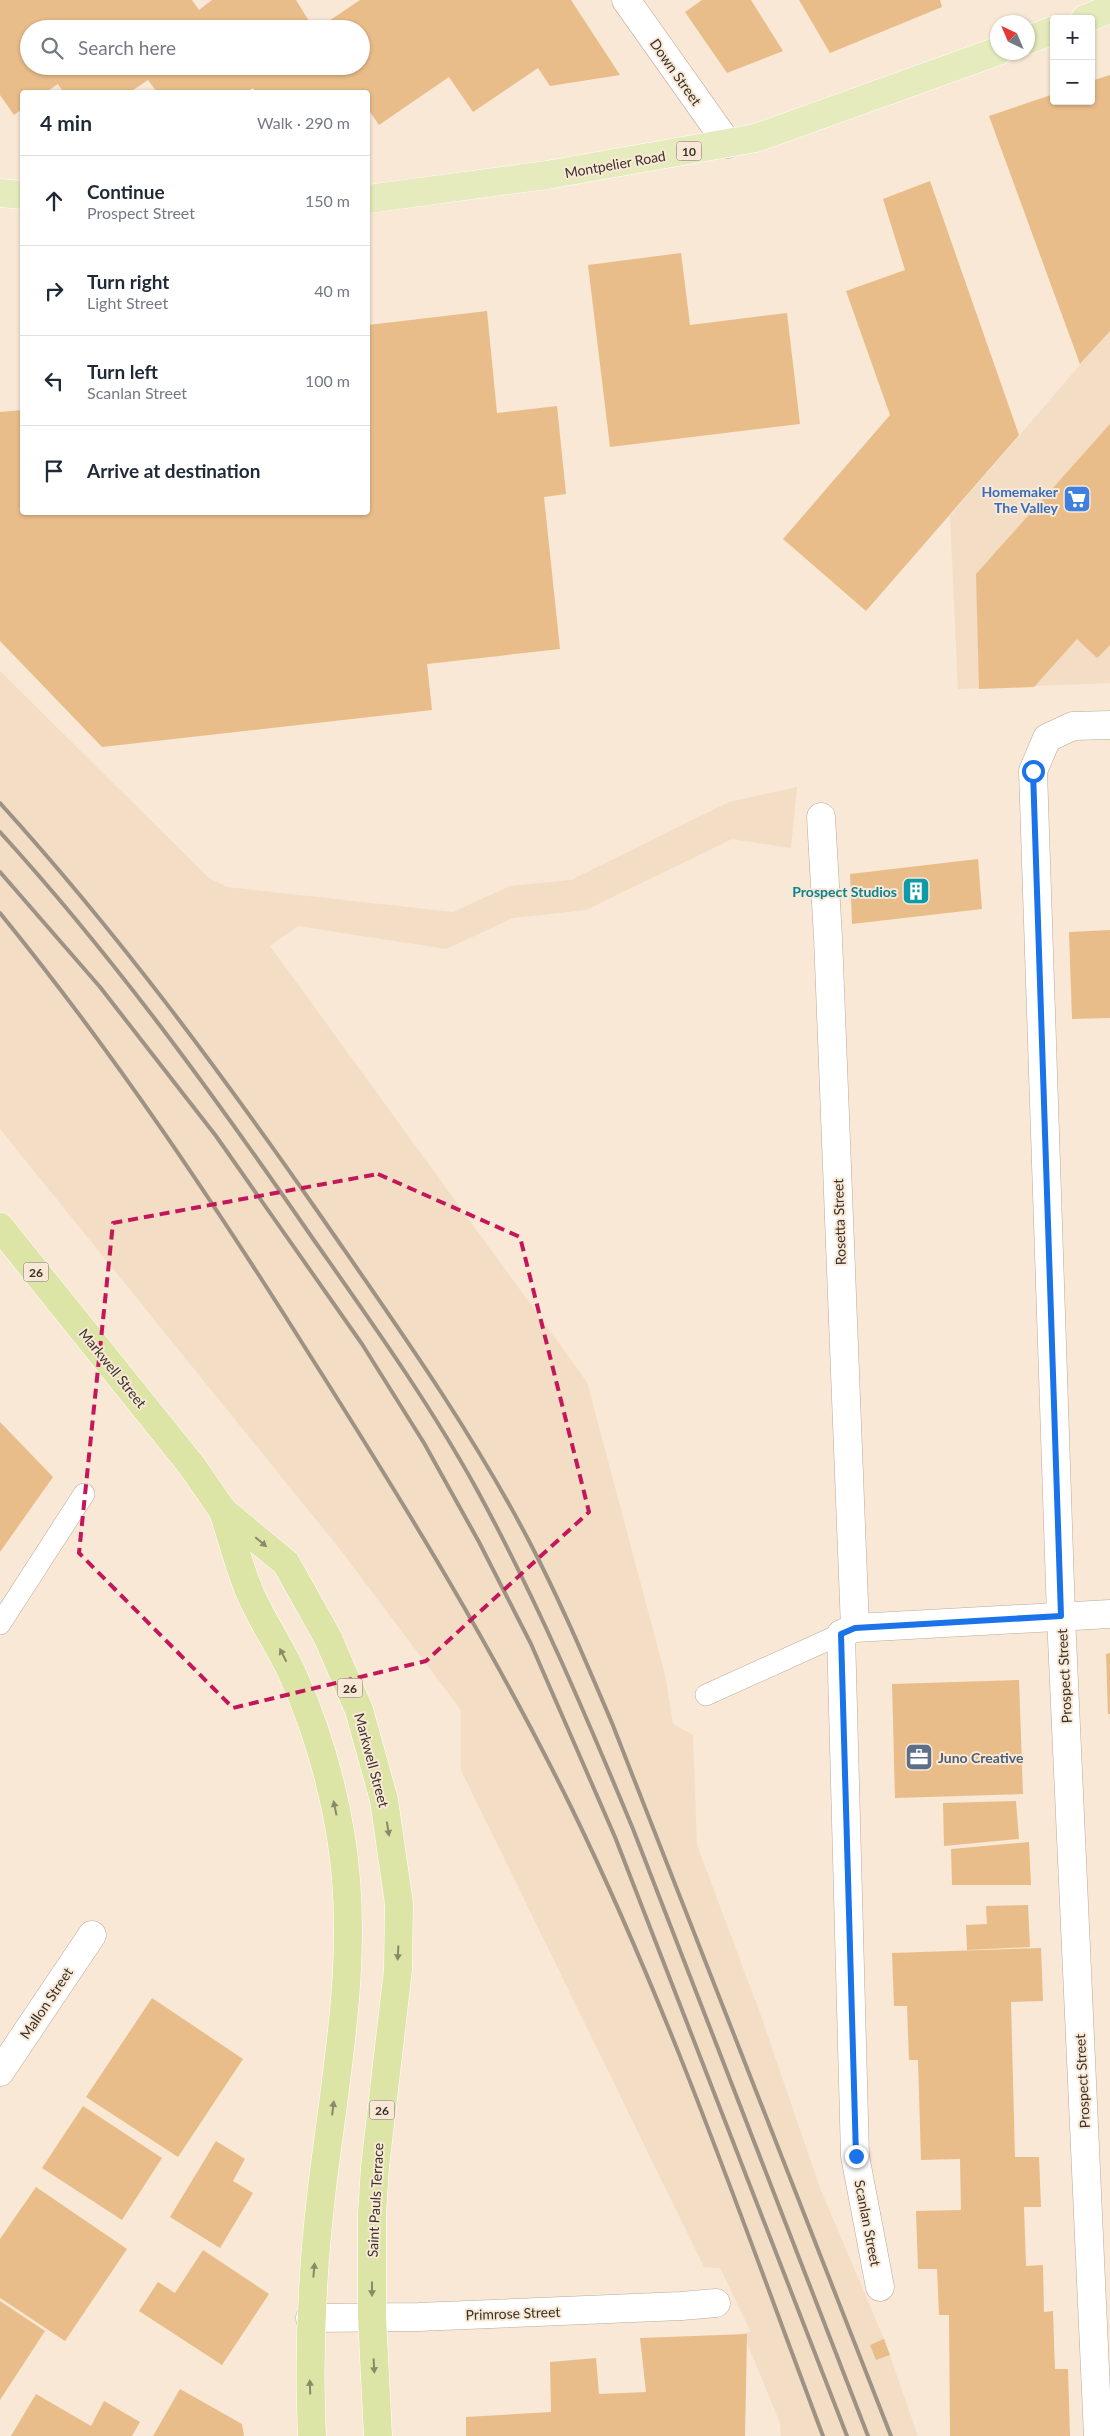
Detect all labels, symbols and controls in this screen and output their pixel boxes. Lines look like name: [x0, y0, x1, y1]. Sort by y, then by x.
north arrow: [990, 15, 1035, 60]
map controls: [1050, 15, 1095, 105]
button: +: [1050, 15, 1095, 60]
search box: [20, 20, 370, 75]
icon: search: [38, 34, 66, 62]
street label: Down Street: [647, 35, 705, 109]
text: Search here: [78, 36, 176, 59]
button: −: [1050, 60, 1095, 105]
text: 4 min: [40, 110, 92, 135]
text: Walk · 290 m: [257, 113, 350, 132]
road number: 10: [676, 142, 702, 160]
street label: Montpelier Road: [563, 147, 667, 181]
text: Continue: [87, 180, 165, 203]
icon: ahead: [40, 187, 68, 215]
text: 150 m: [305, 191, 350, 210]
text: Prospect Street: [87, 203, 195, 222]
text: Turn right: [87, 270, 169, 293]
icon: right: [40, 277, 68, 305]
text: 40 m: [314, 281, 350, 300]
text: Light Street: [87, 293, 168, 312]
text: Turn left: [87, 360, 158, 383]
icon: left: [40, 367, 68, 395]
text: 100 m: [305, 371, 350, 390]
text: Scanlan Street: [87, 383, 187, 402]
icon: arrive: [40, 457, 68, 485]
text: Arrive at destination: [87, 459, 260, 482]
place label: Homemaker The Valley: [982, 483, 1059, 516]
supermarket icon: Homemaker The Valley: [1062, 484, 1092, 514]
route start: [1022, 760, 1045, 783]
building icon: Prospect Studios: [901, 876, 931, 906]
place label: Prospect Studios: [792, 883, 897, 900]
street label: Rosetta Street: [829, 1178, 849, 1266]
road number: 26: [24, 1262, 48, 1282]
street label: Markwell Street: [76, 1325, 150, 1411]
one-way arrow: [254, 1536, 266, 1548]
street label: Prospect Street: [1053, 1628, 1075, 1724]
one-way arrow: [279, 1648, 287, 1662]
road number: 26: [338, 1679, 362, 1698]
street label: Markwell Street: [351, 1711, 393, 1809]
office icon: Juno Creative: [904, 1742, 934, 1772]
place label: Juno Creative: [938, 1749, 1024, 1766]
one-way arrow: [331, 1801, 339, 1816]
one-way arrow: [385, 1821, 393, 1837]
one-way arrow: [394, 1945, 402, 1961]
street label: Mallon Street: [16, 1964, 76, 2042]
street label: Prospect Street: [1071, 2033, 1093, 2129]
one-way arrow: [329, 2100, 337, 2116]
road number: 26: [370, 2100, 394, 2120]
street label: Saint Pauls Terrace: [364, 2142, 386, 2258]
route end: [845, 2145, 868, 2168]
street label: Scanlan Street: [851, 2178, 885, 2268]
one-way arrow: [310, 2261, 318, 2277]
one-way arrow: [368, 2281, 376, 2297]
street label: Primrose Street: [465, 2303, 561, 2323]
one-way arrow: [371, 2358, 379, 2374]
one-way arrow: [306, 2379, 314, 2395]

